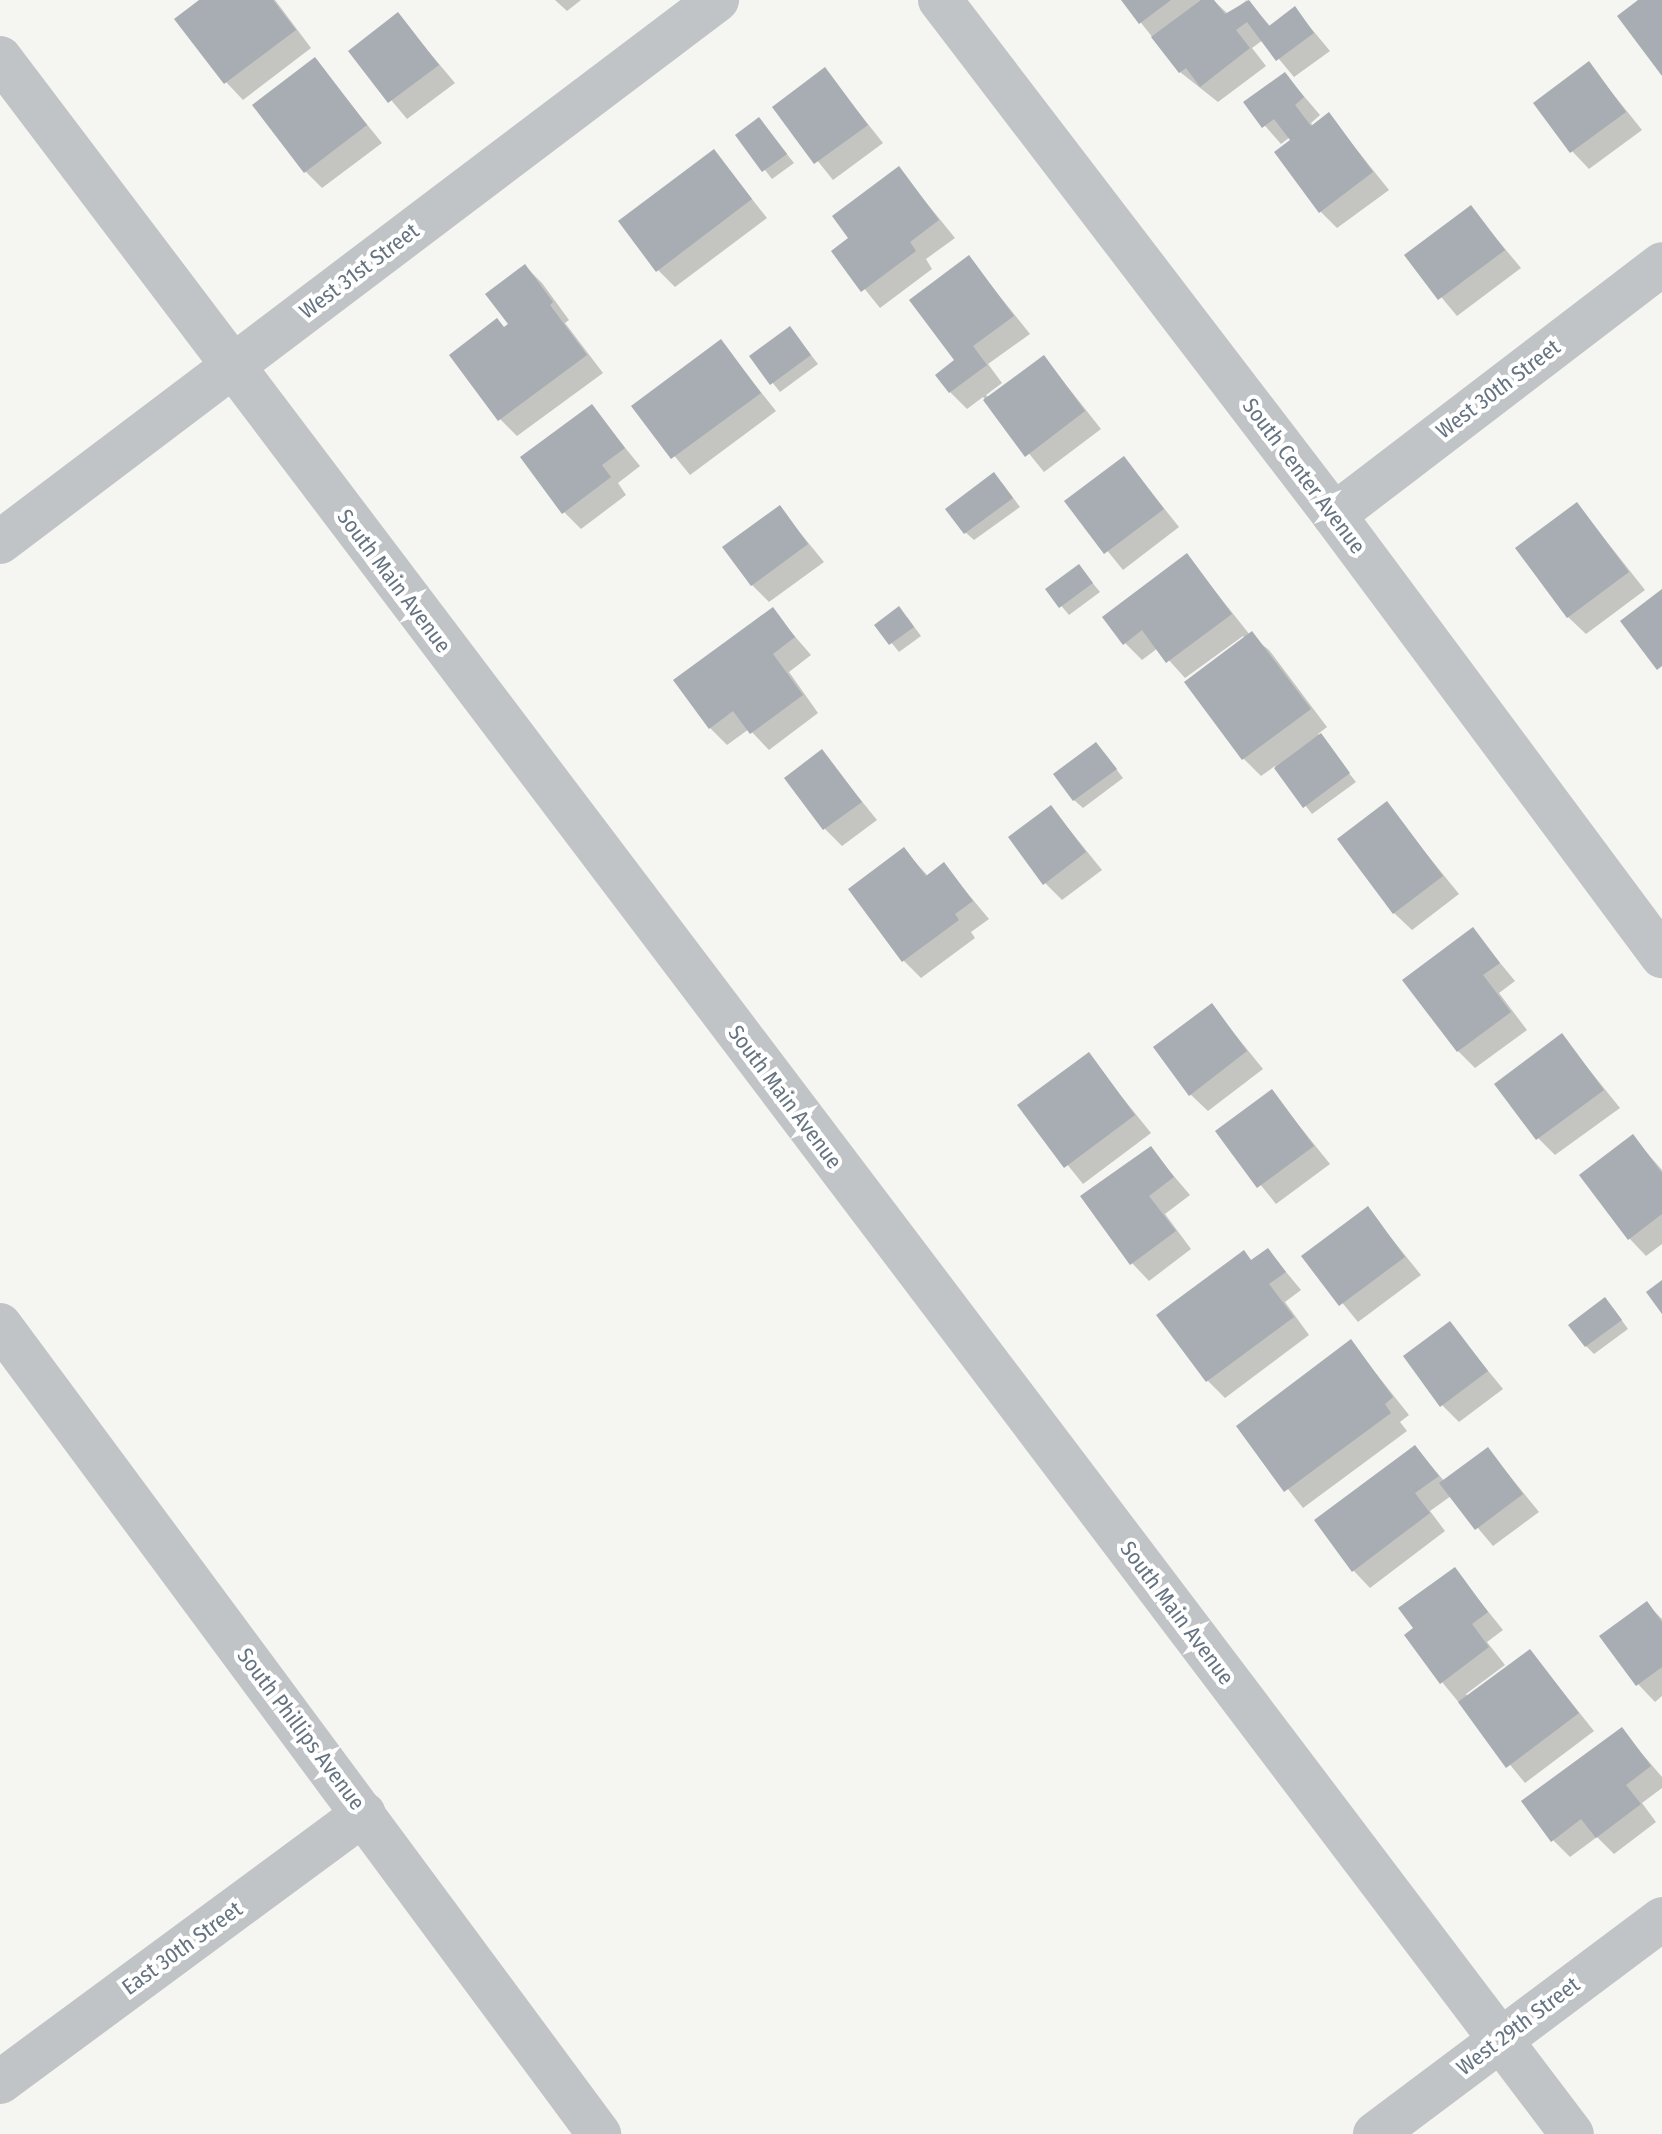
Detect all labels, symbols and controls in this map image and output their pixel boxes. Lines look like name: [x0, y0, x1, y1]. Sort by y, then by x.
street label: West 31st Street: [294, 218, 424, 324]
street label: West 30th Street: [1431, 334, 1565, 444]
street label: South Center Avenue: [1237, 393, 1371, 559]
street label: South Main Avenue: [331, 504, 457, 658]
street label: South Main Avenue: [722, 1020, 848, 1174]
street label: South Main Avenue: [1114, 1536, 1240, 1690]
street label: South Phillips Avenue: [232, 1643, 370, 1815]
street label: East 30th Street: [117, 1896, 247, 2000]
street label: West 29th Street: [1451, 1971, 1585, 2081]

